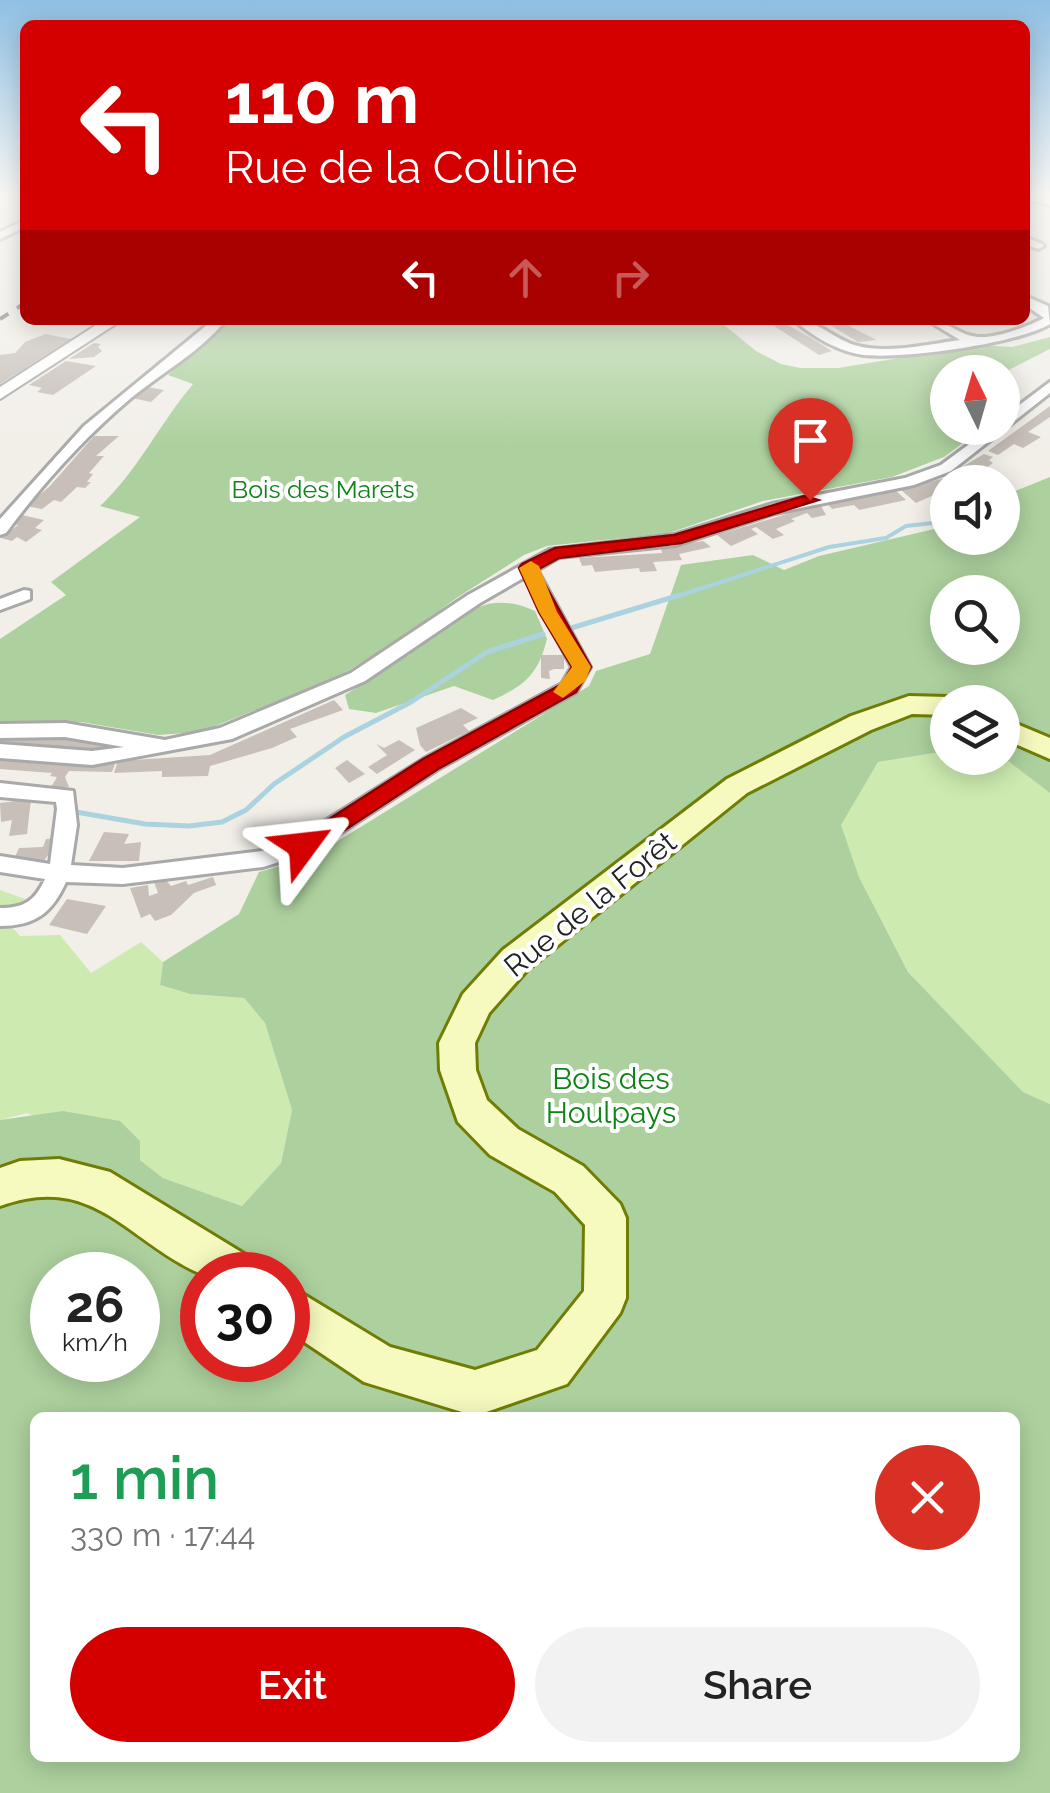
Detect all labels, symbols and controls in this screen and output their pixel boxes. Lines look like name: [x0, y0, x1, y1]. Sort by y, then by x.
text: 110 m: [225, 57, 419, 139]
icon: left: [60, 60, 190, 190]
text: Rue de la Colline: [225, 141, 577, 194]
icon: left: [393, 250, 448, 305]
icon: ahead: [498, 250, 553, 305]
icon: right: [603, 250, 658, 305]
north arrow: [930, 355, 1020, 445]
map controls: [930, 355, 1020, 775]
pin: [768, 398, 853, 501]
icon: arrive: [783, 413, 838, 468]
button: sound: [930, 465, 1020, 555]
park label: Bois des Marets: [232, 474, 414, 504]
button: search: [930, 575, 1020, 665]
button: layers: [930, 685, 1020, 775]
position arrow: [251, 794, 355, 898]
street label: Rue de la Forêt: [497, 824, 683, 984]
park label: Bois des Houlpays: [546, 1061, 676, 1130]
speed limit sign: 30: [180, 1252, 310, 1382]
text: 26: [66, 1275, 124, 1334]
text: km/h: [62, 1327, 128, 1357]
text: 1 min: [70, 1443, 219, 1513]
button: close: [875, 1445, 980, 1550]
text: 330 m · 17:44: [70, 1516, 255, 1553]
button: Exit: [70, 1627, 515, 1742]
button: Share: [535, 1627, 980, 1742]

